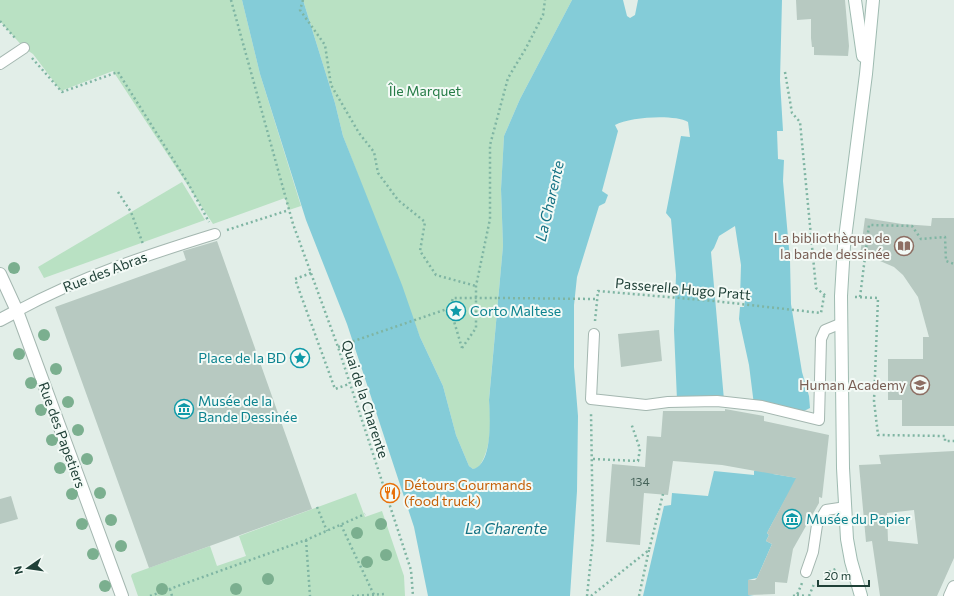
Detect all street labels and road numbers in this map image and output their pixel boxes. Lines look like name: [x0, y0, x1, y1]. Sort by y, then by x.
street label: Rue des Abras: [60, 248, 149, 295]
street label: Passerelle Hugo Pratt: [615, 274, 752, 303]
street label: Quai de la Charente: [338, 338, 393, 460]
street label: Rue des Papetiers: [35, 379, 90, 490]

